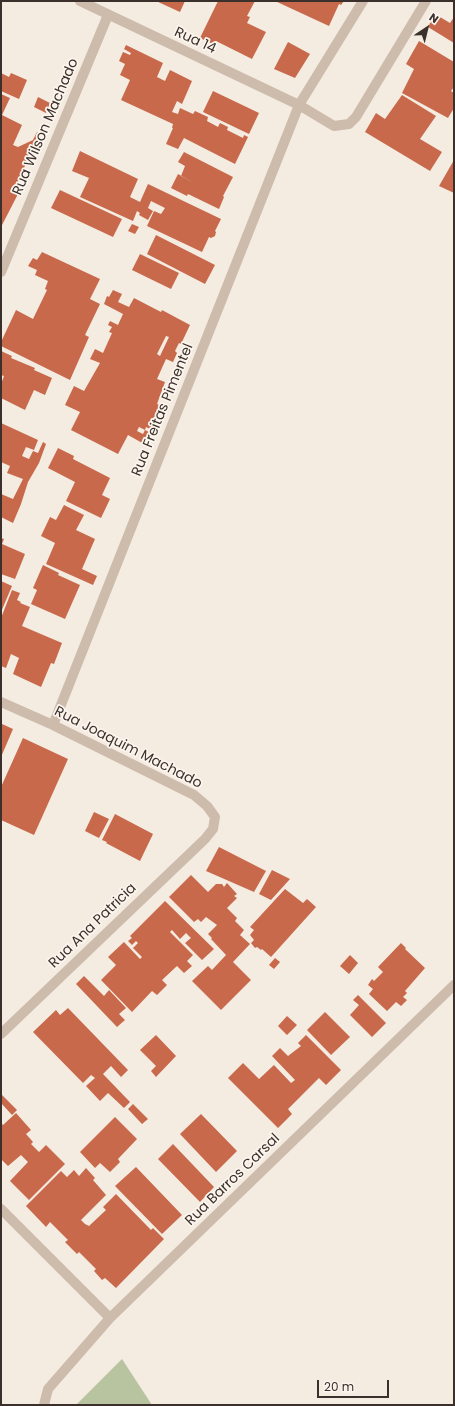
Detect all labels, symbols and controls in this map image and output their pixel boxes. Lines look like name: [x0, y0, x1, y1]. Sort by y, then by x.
north arrow: [407, 8, 447, 48]
text: N: [426, 9, 442, 27]
street label: Rua 14: [172, 24, 218, 58]
street label: Rua Wilson Machado: [10, 56, 82, 198]
street label: Rua Freitas Pimentel: [129, 341, 197, 479]
street label: Rua Joaquim Machado: [51, 703, 205, 793]
street label: Rua Ana Patricia: [46, 880, 140, 972]
street label: Rua Barros Carsal: [182, 1131, 284, 1229]
scale bar: [319, 1372, 391, 1398]
text: 20 m: [324, 1378, 354, 1395]

